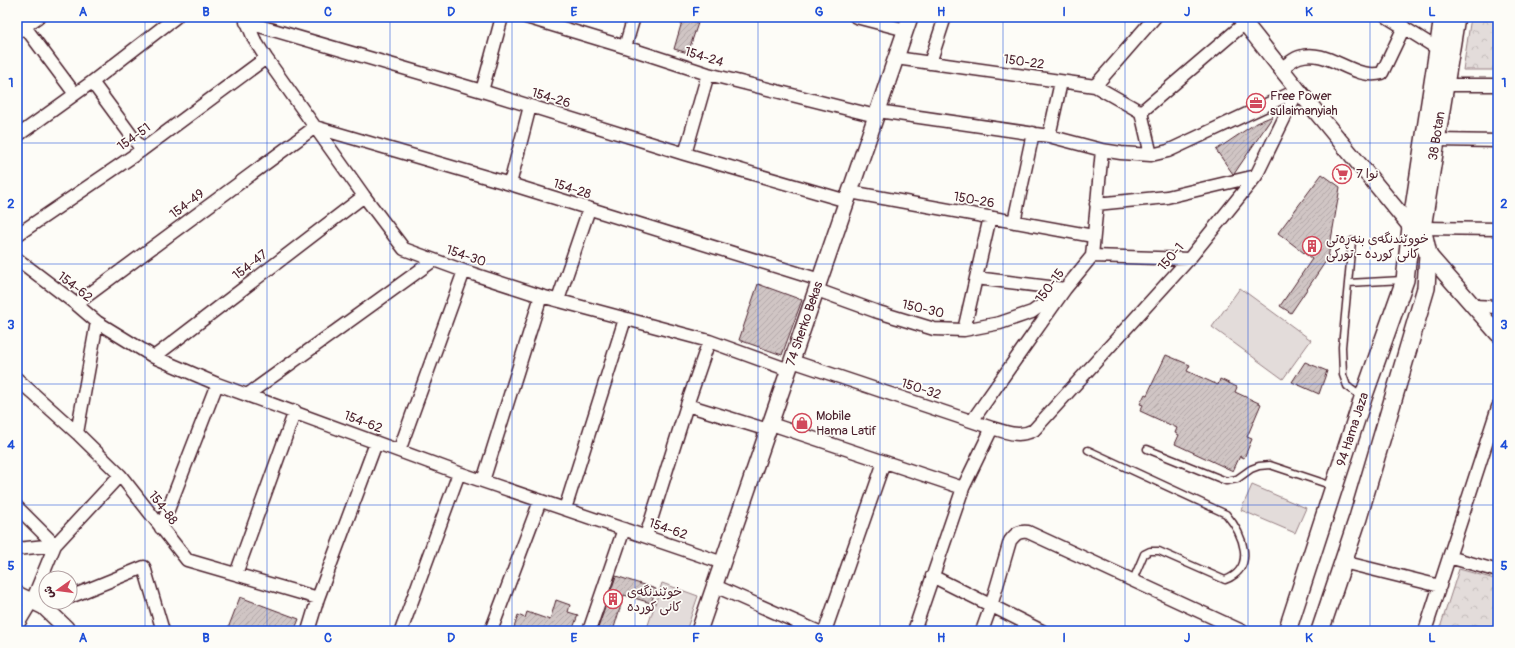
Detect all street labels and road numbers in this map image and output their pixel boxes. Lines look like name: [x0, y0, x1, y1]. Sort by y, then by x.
street label: 154-24: [683, 43, 726, 71]
street label: 150-22: [1003, 51, 1045, 73]
street label: 154-26: [530, 84, 572, 112]
street label: 38 Botan: [1425, 110, 1449, 162]
street label: 154-51: [114, 120, 154, 154]
street label: 154-28: [551, 175, 593, 203]
street label: 154-49: [166, 186, 208, 222]
street label: 150-26: [952, 189, 996, 211]
street label: 150-1: [1155, 240, 1187, 274]
street label: 154-30: [444, 242, 488, 270]
street label: 154-47: [229, 246, 271, 284]
street label: 150-15: [1032, 266, 1068, 306]
street label: 154-62: [54, 268, 96, 306]
street label: 74 Sherko Bekas: [783, 279, 827, 368]
street label: 150-30: [900, 296, 946, 322]
street label: 150-32: [899, 375, 943, 403]
street label: 94 Hama Jaza: [1333, 390, 1372, 468]
street label: 154-62: [341, 407, 385, 437]
street label: 154-88: [145, 488, 181, 528]
street label: 154-62: [646, 515, 690, 543]

